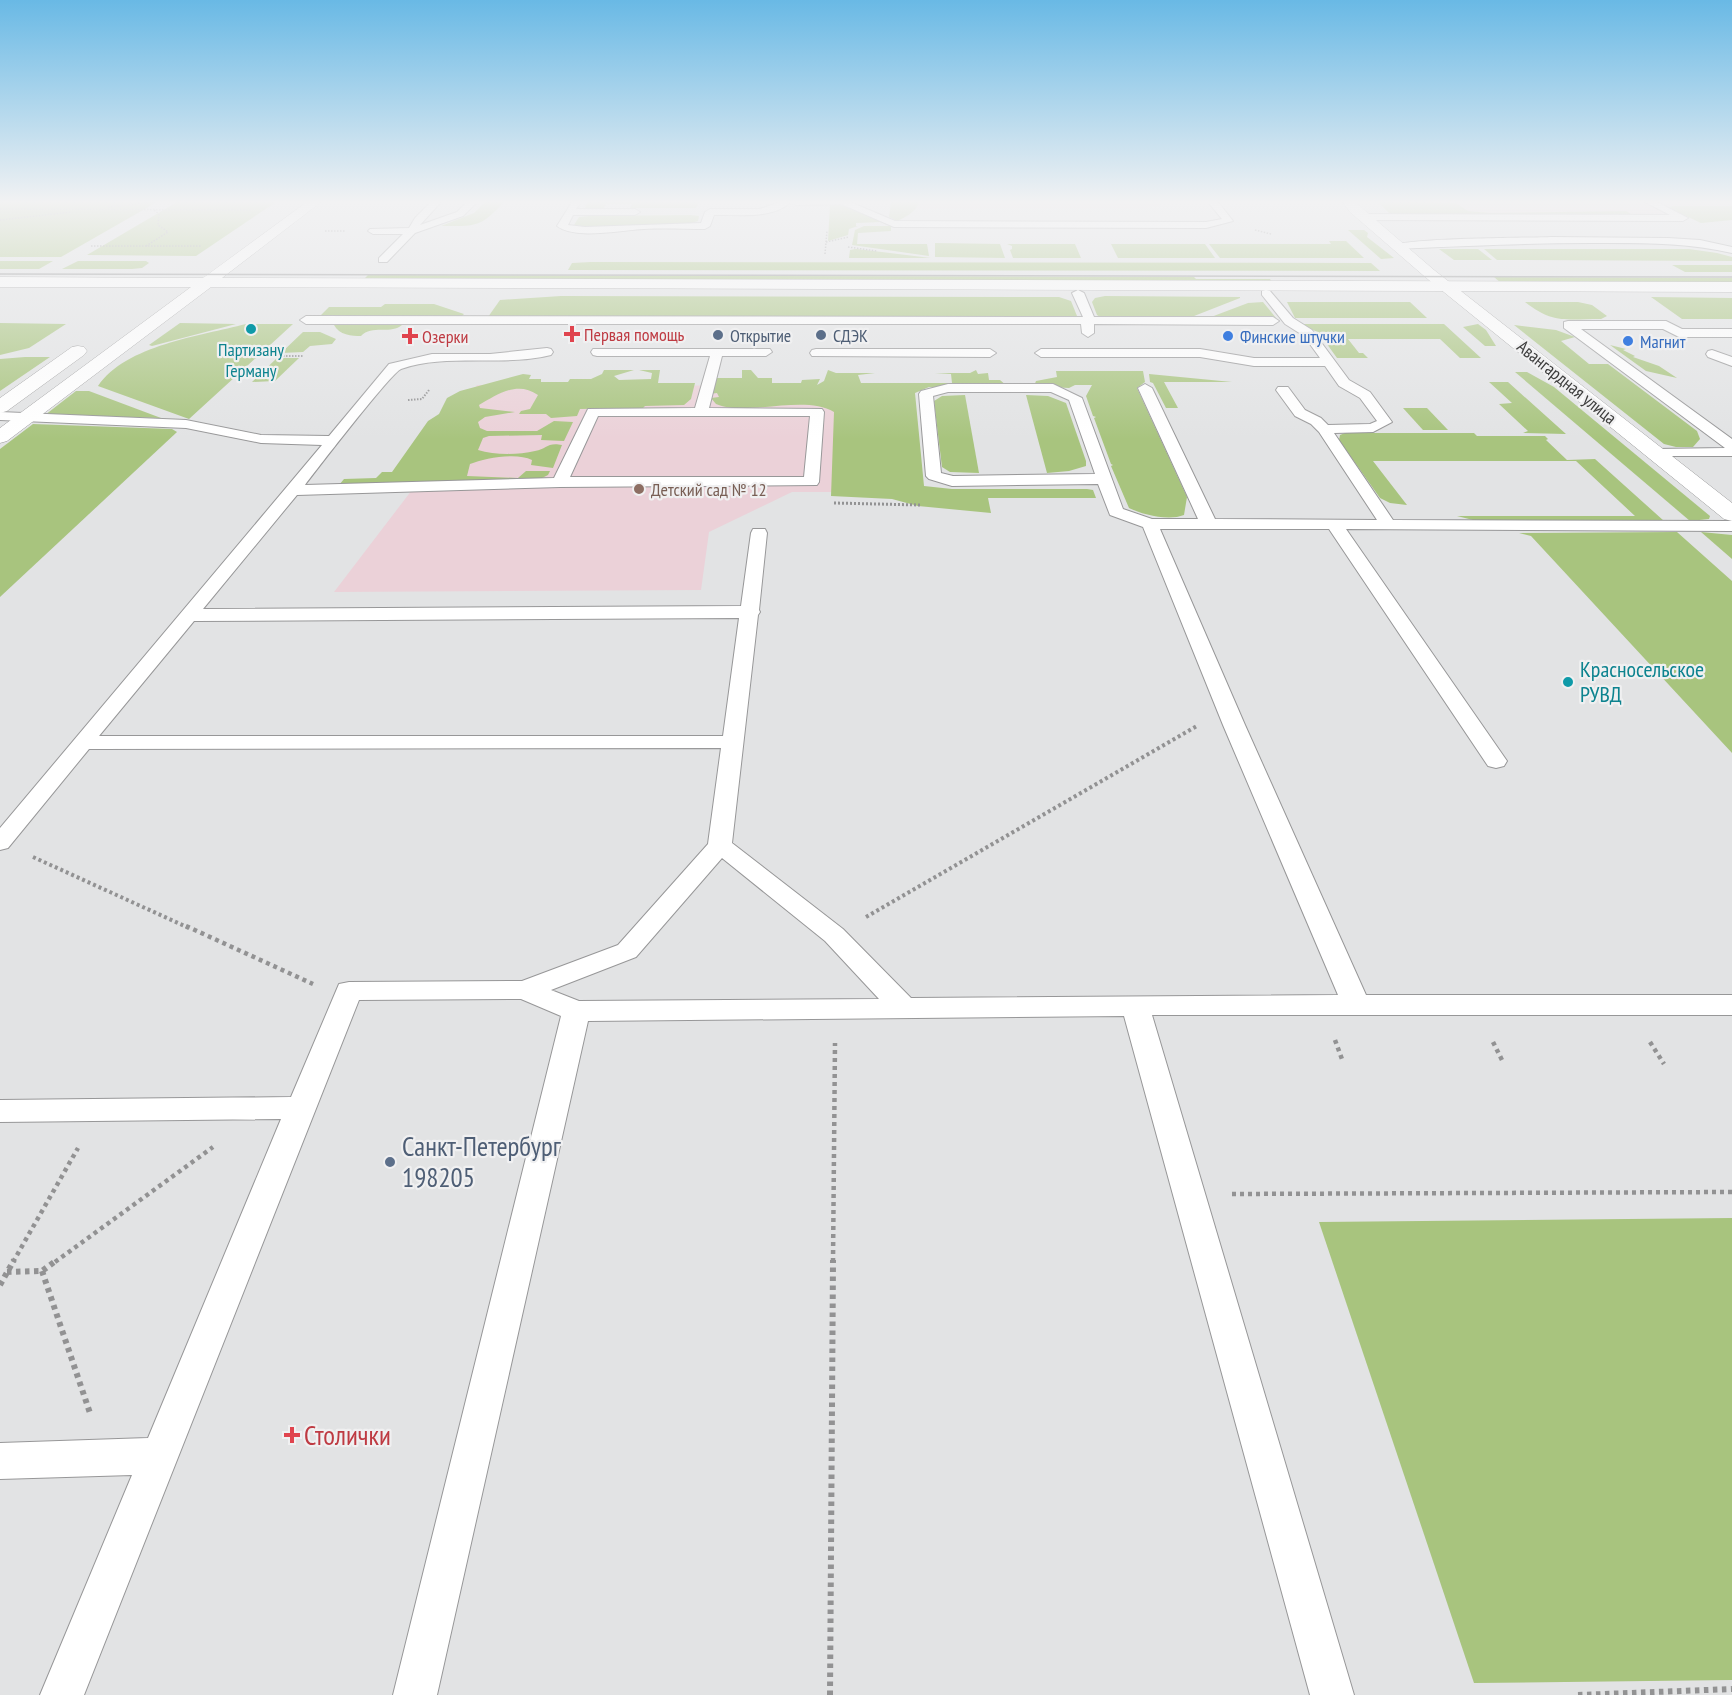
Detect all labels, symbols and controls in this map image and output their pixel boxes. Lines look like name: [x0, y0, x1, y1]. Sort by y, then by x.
marker: Партизану Герману: [244, 322, 258, 336]
place label: Первая помощь: [584, 323, 685, 346]
place label: Открытие: [730, 324, 791, 347]
place label: СДЭК: [833, 324, 868, 347]
place label: Озерки: [422, 325, 468, 348]
place label: Финские штучки: [1240, 325, 1345, 348]
marker: Первая помощь: [565, 327, 579, 341]
marker: Открытие: [711, 328, 725, 342]
marker: СДЭК: [814, 328, 828, 342]
marker: Озерки: [403, 329, 417, 343]
marker: Финские штучки: [1221, 329, 1235, 343]
place label: Магнит: [1640, 330, 1686, 353]
marker: Магнит: [1621, 334, 1635, 348]
street label: Авангардная улица: [1512, 335, 1622, 429]
place label: Партизану Герману: [218, 338, 284, 382]
place label: Детский сад № 12: [651, 478, 767, 501]
marker: Детский сад № 12: [632, 482, 646, 496]
place label: Красносельское РУВД: [1580, 655, 1704, 708]
marker: Красносельское РУВД: [1561, 675, 1575, 689]
place label: Санкт-Петербург 198205: [402, 1129, 562, 1194]
marker: Санкт-Петербург 198205: [383, 1155, 397, 1169]
place label: Столички: [304, 1418, 391, 1452]
marker: Столички: [285, 1428, 299, 1442]

